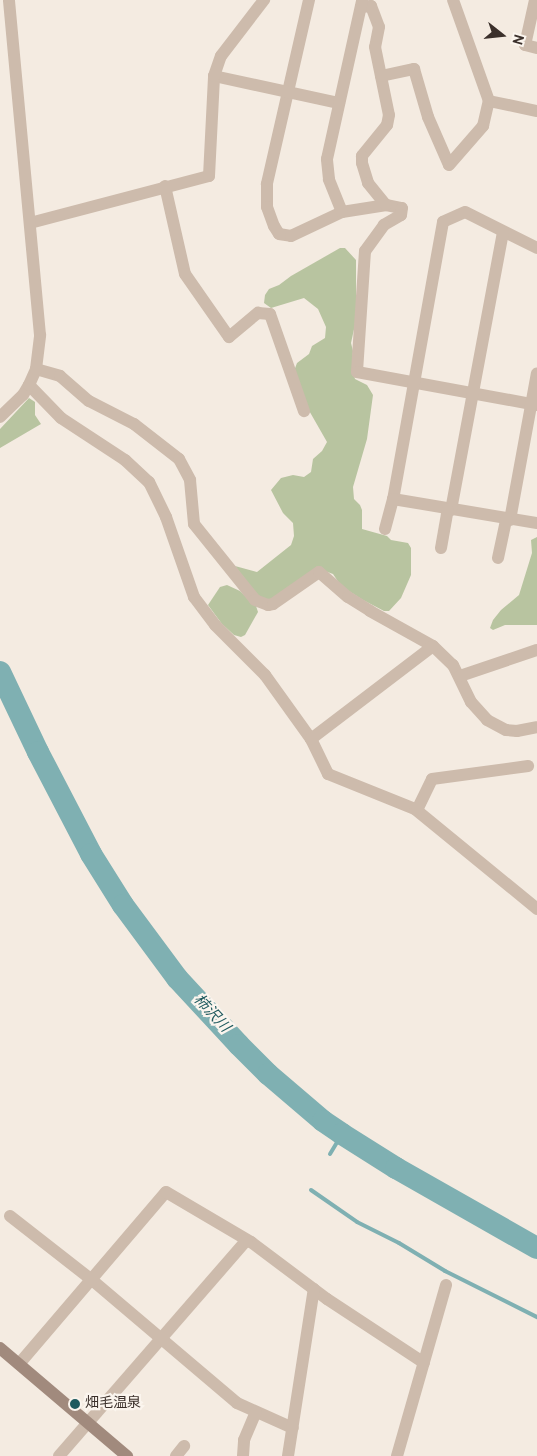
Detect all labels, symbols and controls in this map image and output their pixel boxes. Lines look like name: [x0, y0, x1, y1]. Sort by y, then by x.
north arrow: [477, 10, 527, 60]
text: N: [507, 32, 526, 46]
water label: 柿沢川: [189, 991, 233, 1037]
place label: 畑毛温泉: [85, 1396, 141, 1412]
marker: 畑毛温泉: [69, 1398, 81, 1410]

